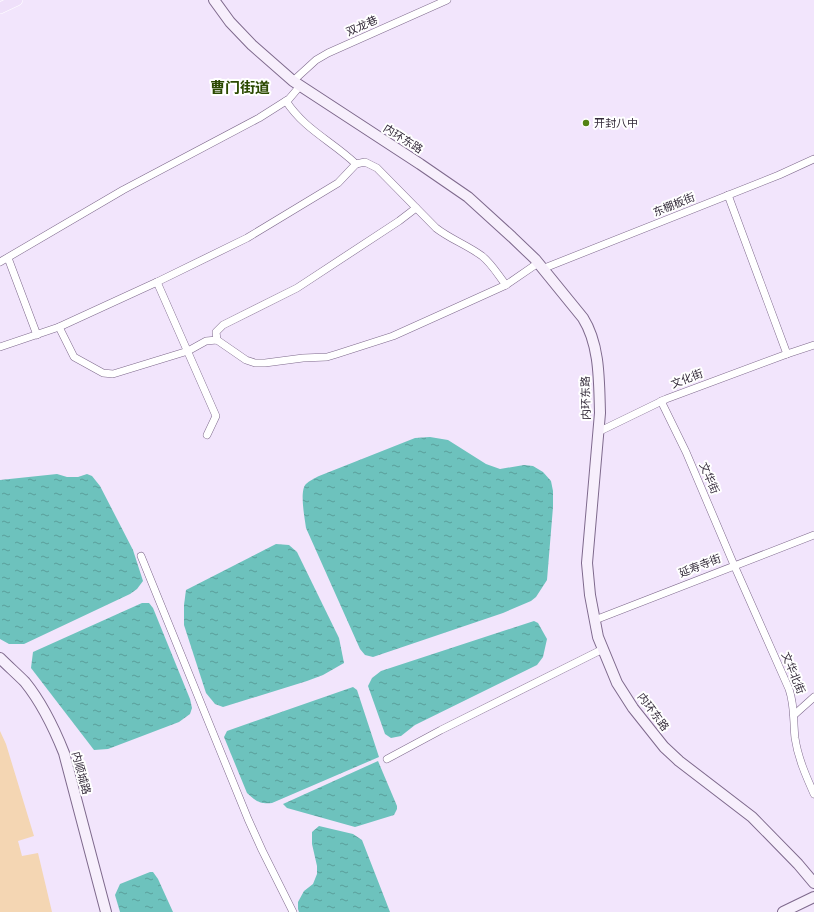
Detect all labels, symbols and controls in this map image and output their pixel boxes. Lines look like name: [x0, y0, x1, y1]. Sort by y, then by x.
street label: 双龙巷: [344, 12, 380, 40]
district label: 曹门街道: [210, 78, 270, 98]
place label: 开封八中: [594, 116, 638, 131]
marker: 开封八中: [581, 118, 591, 128]
street label: 内环东路: [380, 121, 426, 157]
street label: 东棚板街: [651, 190, 697, 220]
street label: 文化街: [669, 366, 705, 392]
street label: 内环东路: [578, 376, 594, 420]
street label: 文华街: [696, 460, 722, 496]
street label: 延寿寺街: [677, 551, 723, 581]
street label: 文华北街: [778, 650, 808, 696]
street label: 内环东路: [634, 690, 672, 734]
street label: 内顺城路: [68, 750, 94, 796]

